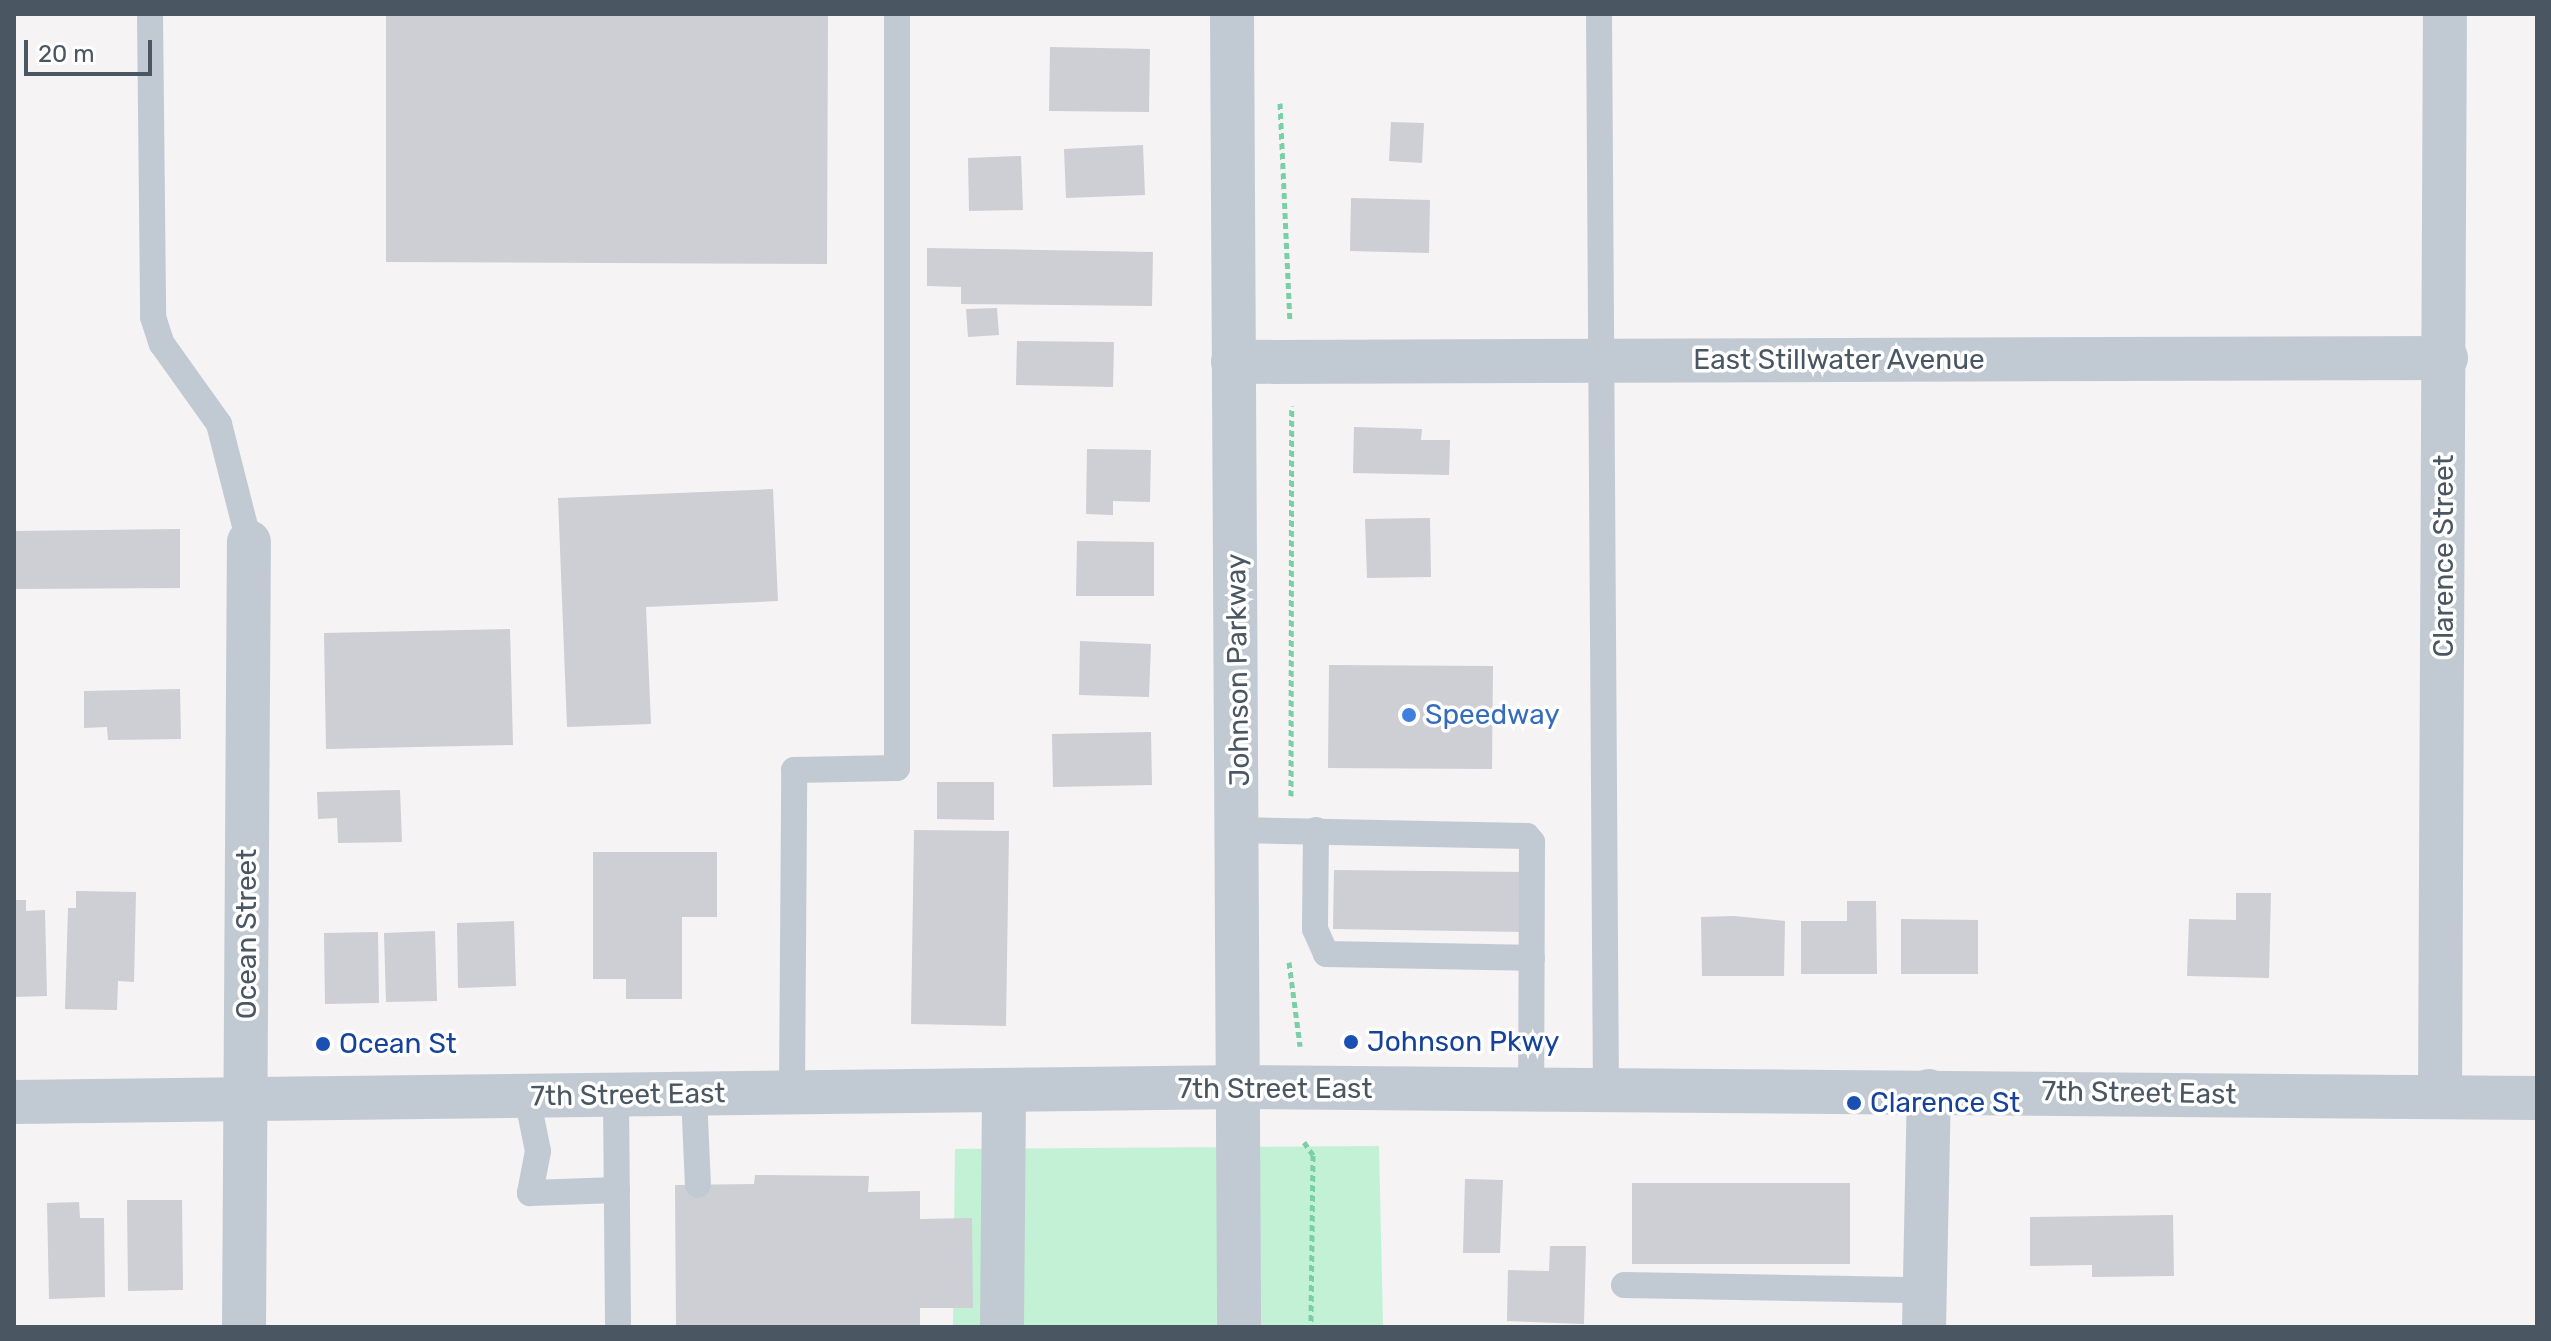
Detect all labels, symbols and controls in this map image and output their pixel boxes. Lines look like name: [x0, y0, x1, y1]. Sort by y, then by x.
scale bar: [28, 24, 156, 74]
text: 20 m: [38, 40, 95, 68]
street label: East Stillwater Avenue: [1693, 343, 1985, 377]
street label: Clarence Street: [2427, 455, 2461, 657]
street label: Johnson Parkway: [1219, 553, 1257, 787]
place label: Speedway: [1425, 698, 1560, 732]
marker: Speedway: [1400, 706, 1418, 724]
street label: Ocean Street: [230, 849, 264, 1019]
place label: Johnson Pkwy: [1367, 1025, 1559, 1059]
place label: Ocean St: [339, 1027, 457, 1061]
marker: Johnson Pkwy: [1342, 1033, 1360, 1051]
marker: Ocean St: [314, 1035, 332, 1053]
street label: 7th Street East: [1178, 1072, 1372, 1106]
street label: 7th Street East: [2041, 1075, 2237, 1111]
street label: 7th Street East: [530, 1077, 726, 1113]
place label: Clarence St: [1870, 1086, 2020, 1120]
marker: Clarence St: [1845, 1094, 1863, 1112]

